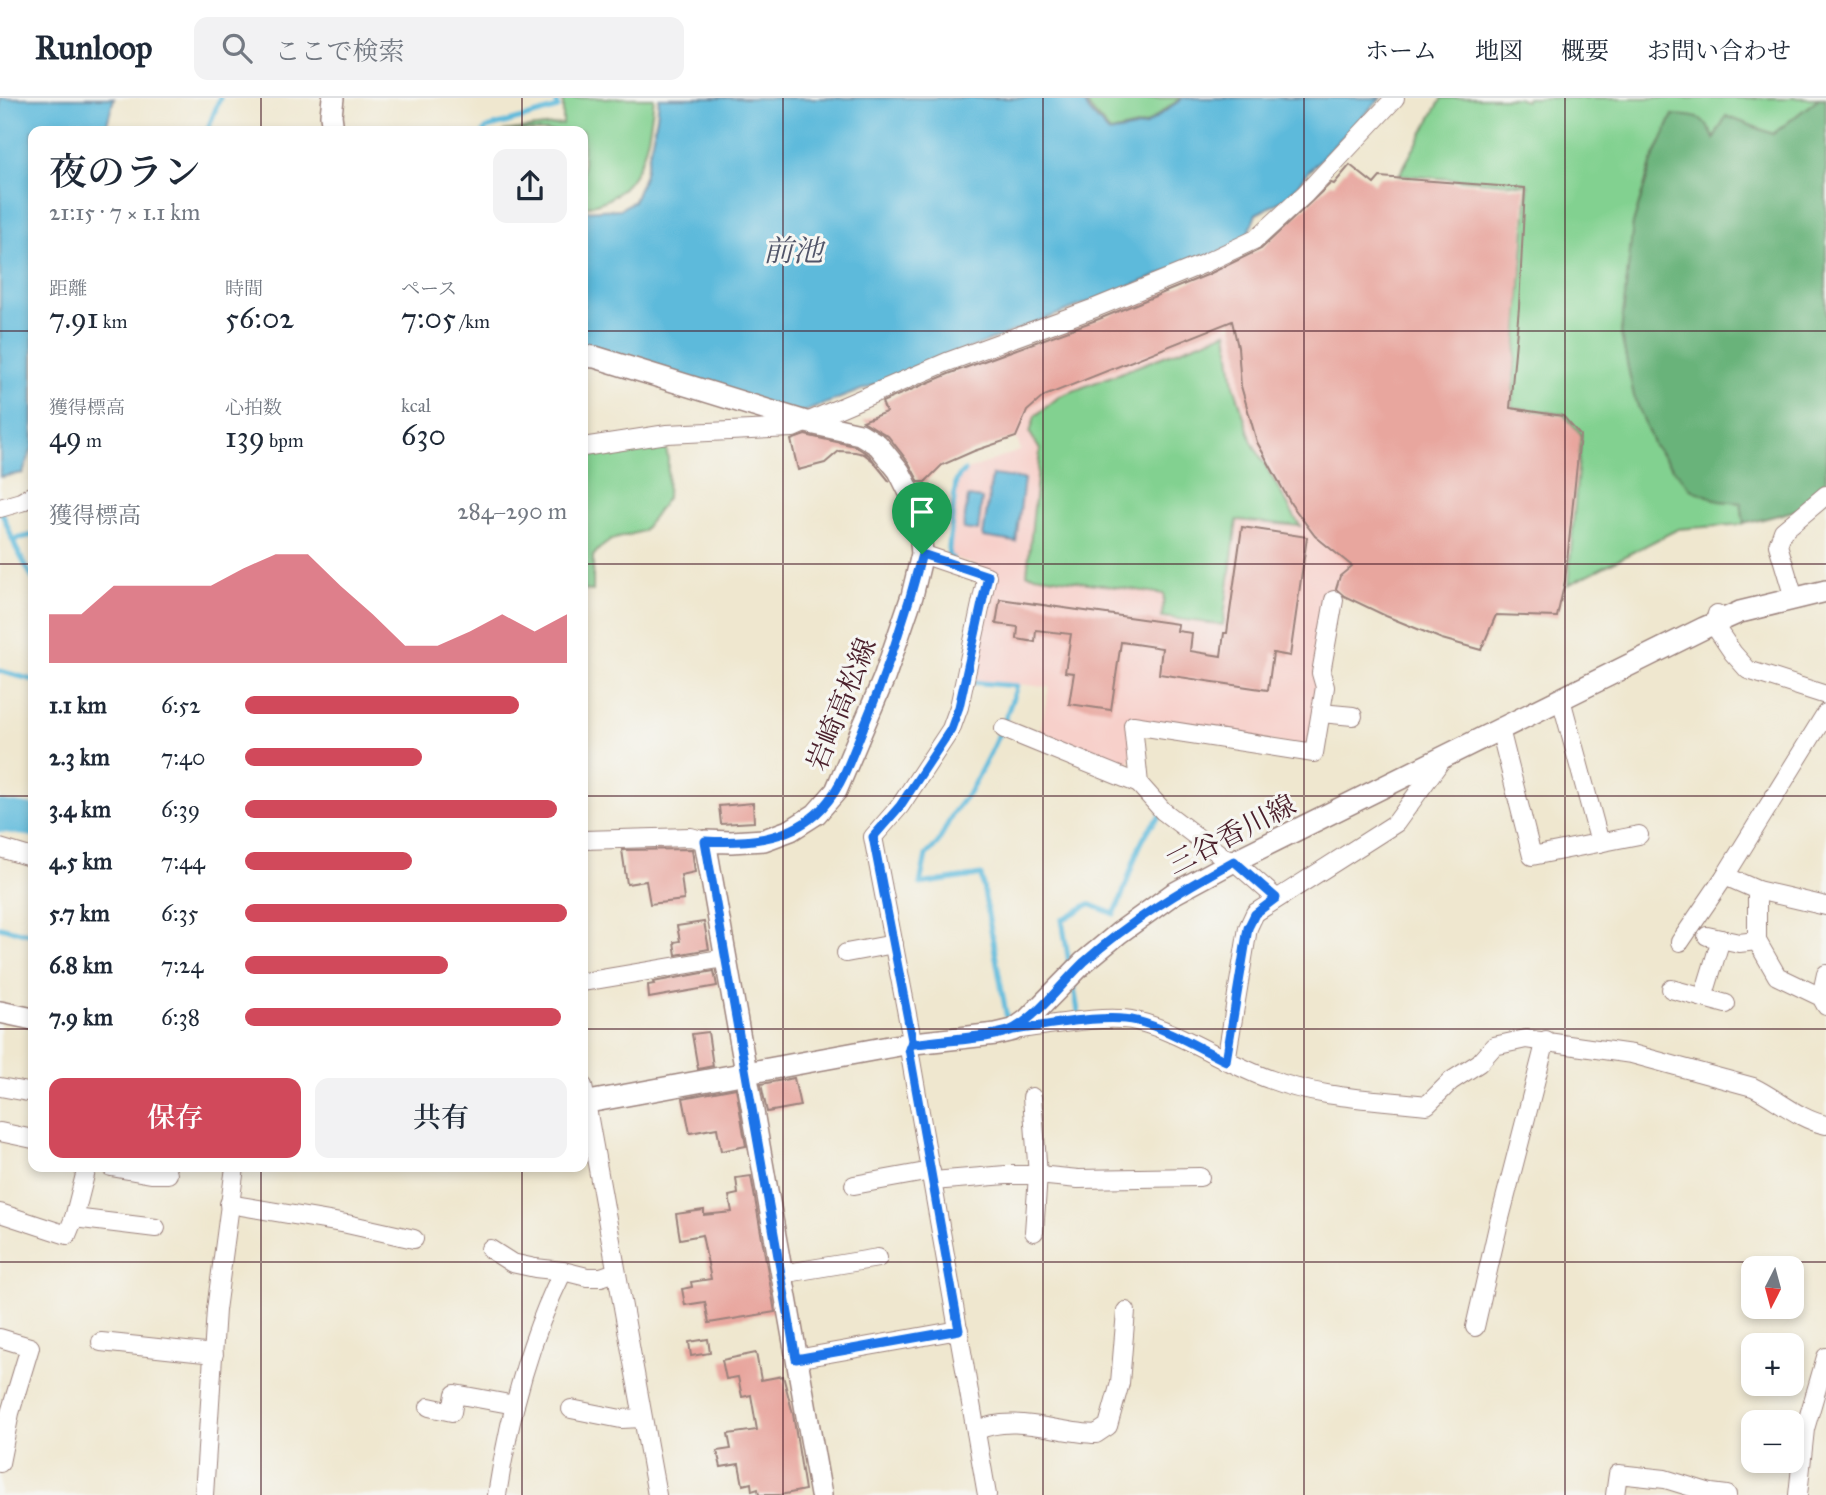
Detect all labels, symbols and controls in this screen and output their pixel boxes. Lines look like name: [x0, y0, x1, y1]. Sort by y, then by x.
search box: [194, 17, 684, 80]
text: Runloop: [35, 28, 152, 68]
icon: search: [218, 29, 256, 67]
text: ここで検索: [274, 35, 404, 67]
text: ホーム: [1365, 36, 1437, 66]
text: 地図: [1475, 36, 1523, 66]
text: 概要: [1561, 36, 1609, 66]
text: お問い合わせ: [1647, 36, 1791, 66]
text: 夜のラン: [49, 149, 201, 195]
button: share: [493, 149, 567, 223]
text: 21:15 · 7 × 1.1 km: [49, 198, 200, 226]
water label: 前池: [763, 233, 826, 269]
text: 距離: [49, 277, 87, 300]
text: 時間: [225, 277, 263, 300]
text: ペース: [401, 277, 457, 300]
text: 7.91: [49, 300, 99, 336]
text: 56:02: [225, 300, 294, 336]
text: 7:05: [401, 300, 456, 336]
text: km: [99, 310, 128, 333]
text: /km: [456, 310, 490, 333]
text: kcal: [401, 394, 431, 417]
text: 獲得標高: [49, 396, 125, 419]
text: 心拍数: [225, 396, 282, 419]
text: 630: [401, 417, 446, 453]
text: 49: [49, 419, 82, 455]
text: 139: [225, 419, 265, 455]
text: m: [82, 429, 102, 452]
text: bpm: [265, 429, 304, 452]
pin: [892, 482, 952, 554]
icon: arrive: [903, 493, 941, 531]
text: 284–290 m: [457, 497, 567, 525]
text: 獲得標高: [49, 501, 141, 529]
street label: 岩崎高松線: [799, 633, 884, 776]
text: 1.1 km: [49, 691, 107, 719]
text: 6:52: [161, 691, 201, 719]
text: 2.3 km: [49, 743, 110, 771]
text: 7:40: [161, 743, 205, 771]
street label: 三谷香川線: [1161, 787, 1302, 882]
text: 3.4 km: [49, 795, 111, 823]
text: 6:39: [161, 795, 200, 823]
text: 4.5 km: [49, 847, 112, 875]
text: 7:44: [161, 847, 205, 875]
text: 5.7 km: [49, 899, 110, 927]
text: 6:35: [161, 899, 198, 927]
text: 6.8 km: [49, 951, 113, 979]
text: 7:24: [161, 951, 203, 979]
text: 7.9 km: [49, 1003, 113, 1031]
text: 6:38: [161, 1003, 200, 1031]
button: 保存: [49, 1078, 301, 1158]
button: 共有: [315, 1078, 567, 1158]
north arrow: [1741, 1256, 1804, 1320]
map controls: [1741, 1256, 1804, 1473]
button: +: [1741, 1333, 1804, 1396]
button: −: [1741, 1410, 1804, 1473]

